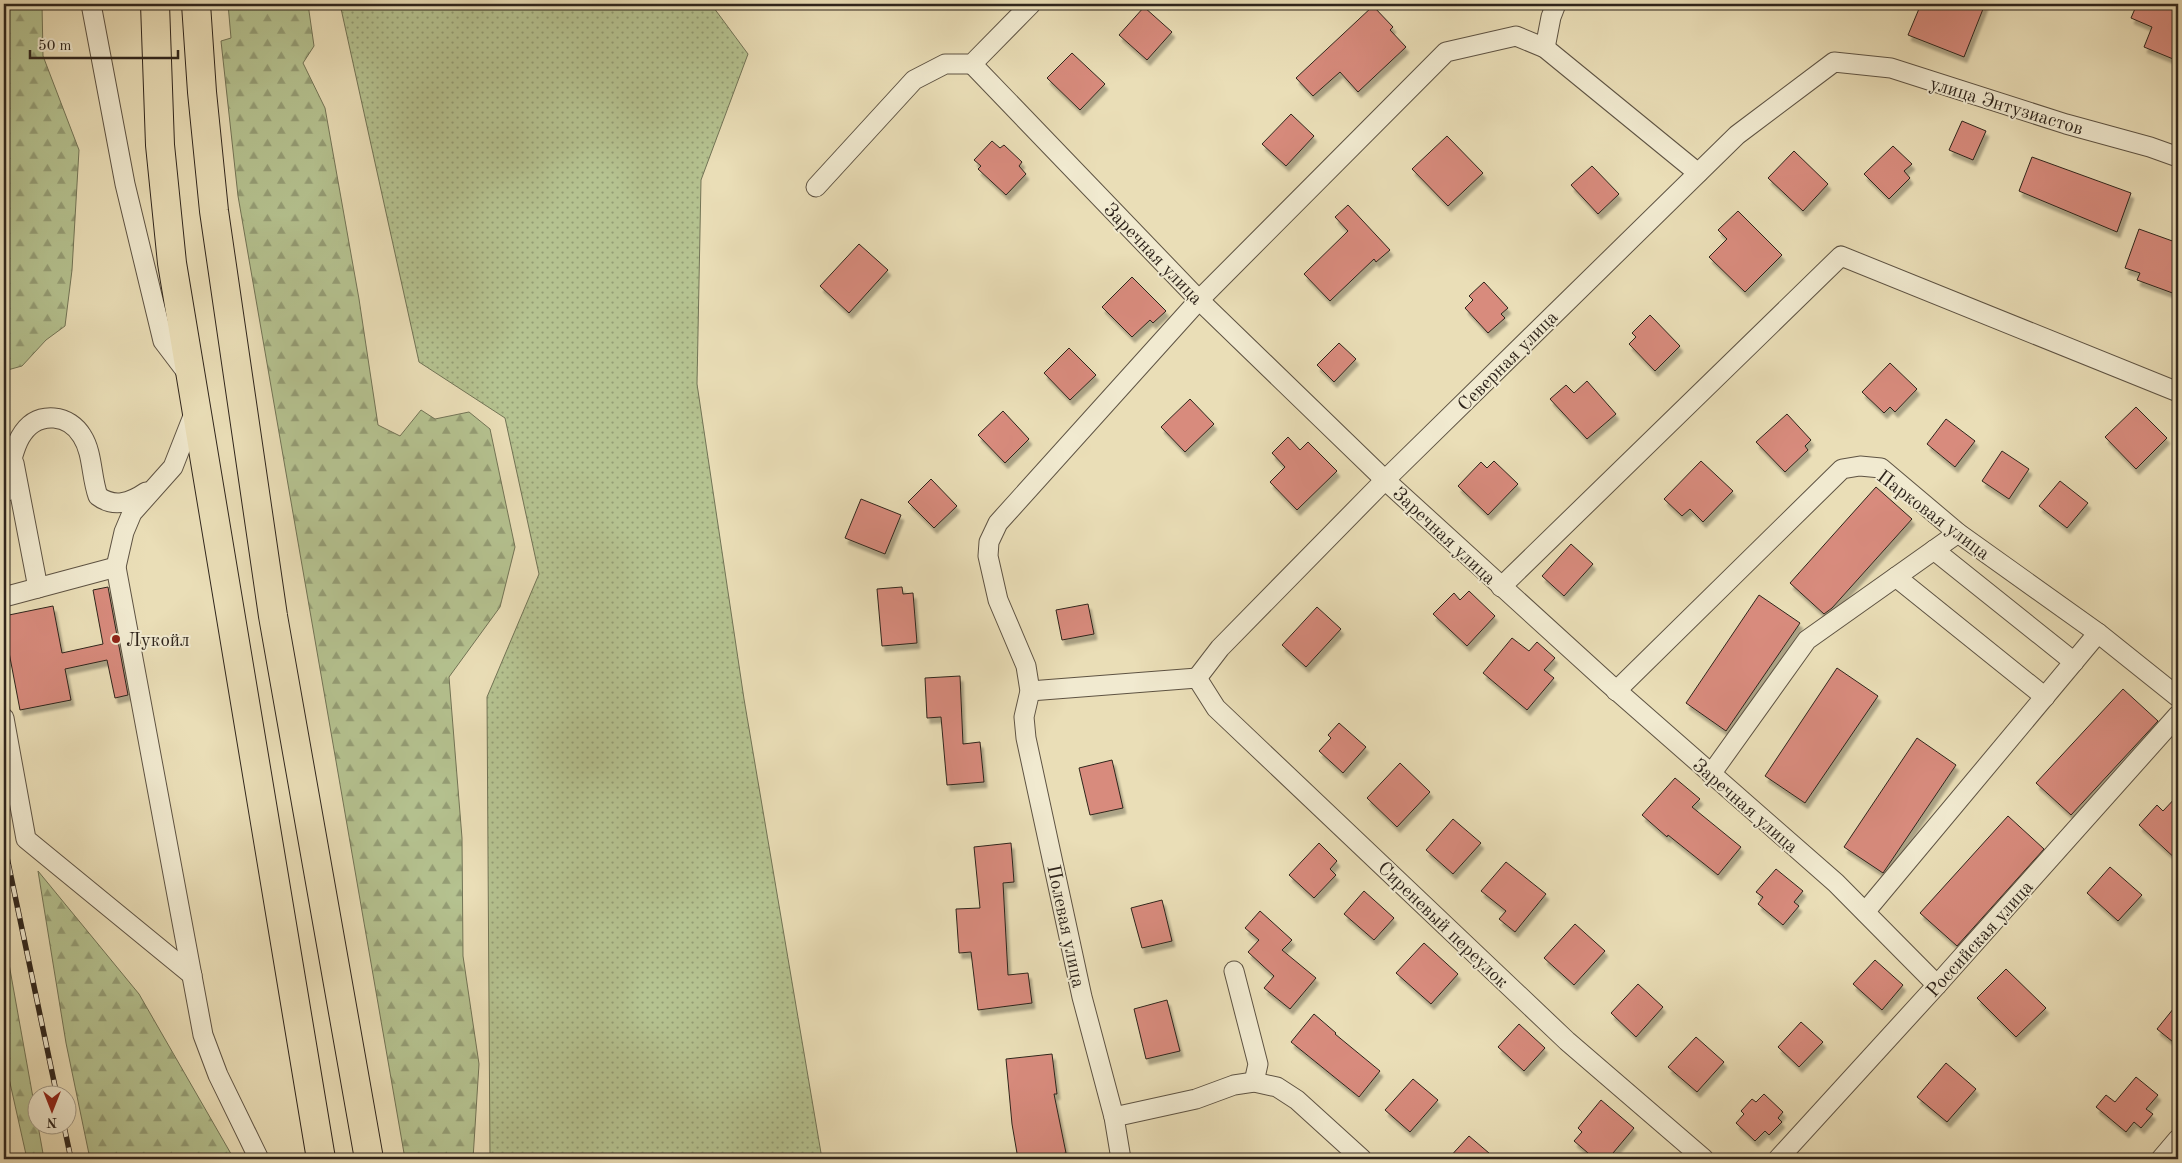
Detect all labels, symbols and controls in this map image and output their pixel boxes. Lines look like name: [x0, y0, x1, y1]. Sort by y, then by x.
scale bar: [30, 28, 178, 60]
text: 50 m: [38, 39, 72, 54]
street label: улица Энтузиастов: [1927, 75, 2085, 140]
street label: Заречная улица: [1099, 200, 1206, 310]
street label: Северная улица: [1455, 308, 1563, 415]
street label: Парковая улица: [1873, 468, 1993, 565]
street label: Заречная улица: [1388, 485, 1499, 590]
place label: Лукойл: [126, 632, 190, 651]
marker: Лукойл: [110, 633, 122, 645]
street label: Заречная улица: [1688, 756, 1801, 858]
street label: Сиреневый переулок: [1373, 859, 1511, 993]
street label: Полевая улица: [1042, 863, 1087, 990]
street label: Российская улица: [1924, 877, 2038, 1002]
north arrow: [28, 1086, 78, 1136]
text: N: [46, 1115, 57, 1129]

